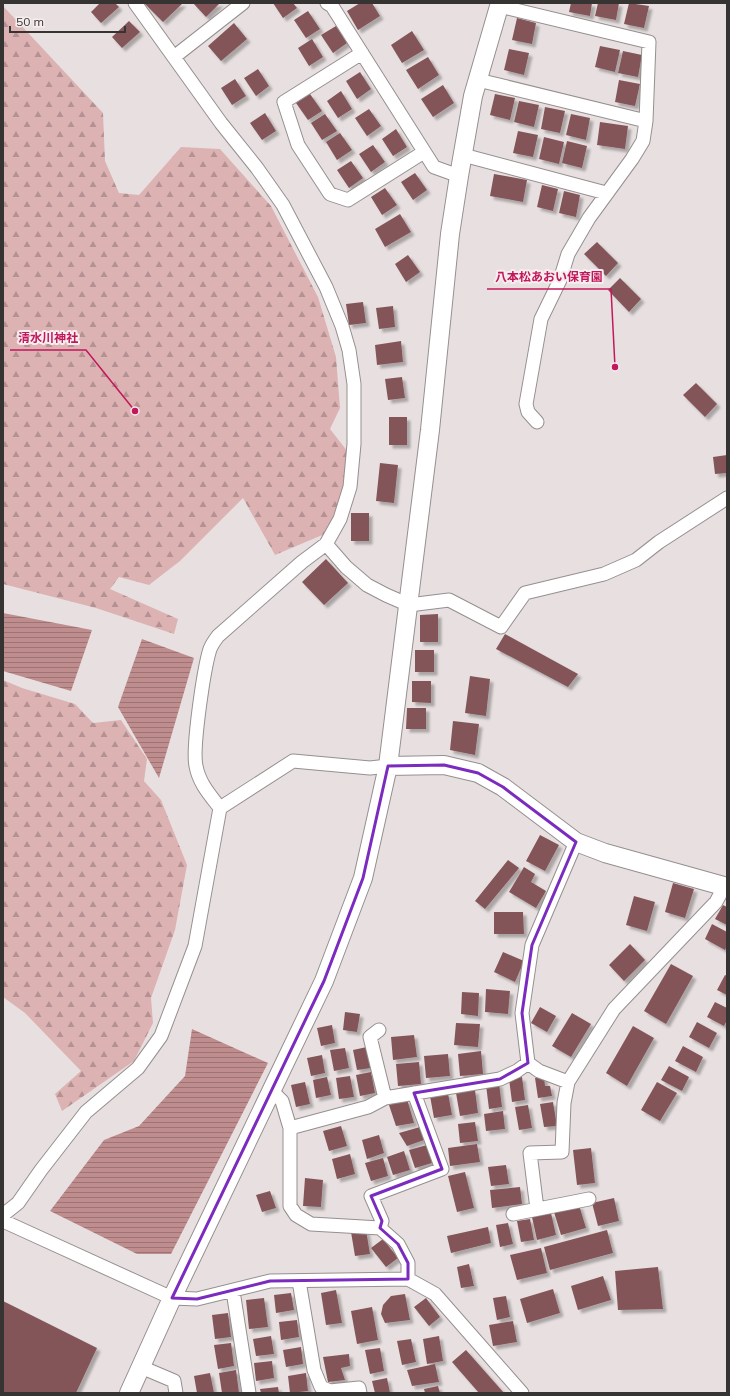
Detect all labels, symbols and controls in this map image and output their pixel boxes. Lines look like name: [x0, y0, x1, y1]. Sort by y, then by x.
scale bar: [10, 8, 125, 34]
text: 50 m: [16, 14, 44, 29]
callout: 八本松あおい保育園: [487, 265, 611, 289]
text: 八本松あおい保育園: [495, 269, 603, 284]
callout: 清水川神社: [10, 326, 86, 350]
text: 清水川神社: [18, 330, 78, 345]

